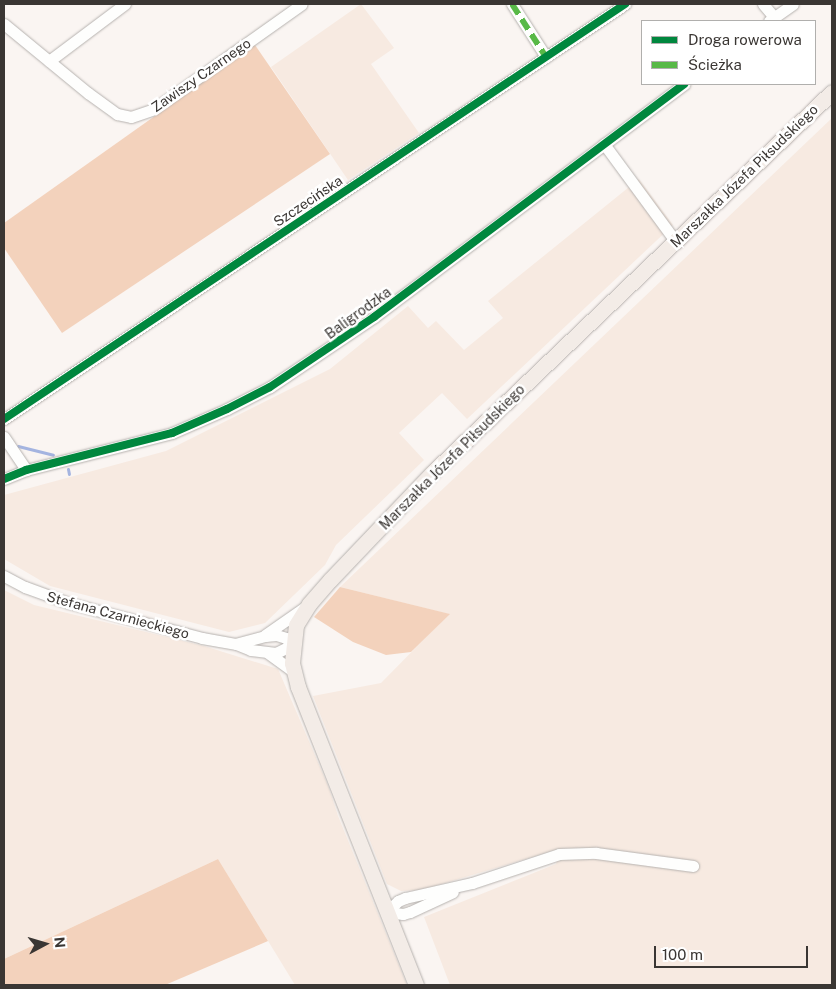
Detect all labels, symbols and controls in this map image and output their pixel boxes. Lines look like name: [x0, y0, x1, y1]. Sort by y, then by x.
legend: [641, 20, 816, 85]
text: Droga rowerowa: [688, 31, 802, 48]
street label: Zawiszy Czarnego: [148, 34, 254, 116]
text: Ścieżka: [688, 56, 742, 73]
street label: Marszałka Józefa Piłsudskiego: [667, 101, 821, 251]
street label: Szczecińska: [270, 172, 346, 230]
street label: Baligrodzka: [322, 284, 394, 342]
street label: Marszałka Józefa Piłsudskiego: [376, 381, 528, 533]
street label: Stefana Czarnieckiego: [45, 588, 191, 642]
north arrow: [20, 919, 70, 969]
text: N: [51, 936, 68, 949]
scale bar: [656, 936, 810, 968]
text: 100 m: [662, 946, 703, 963]

